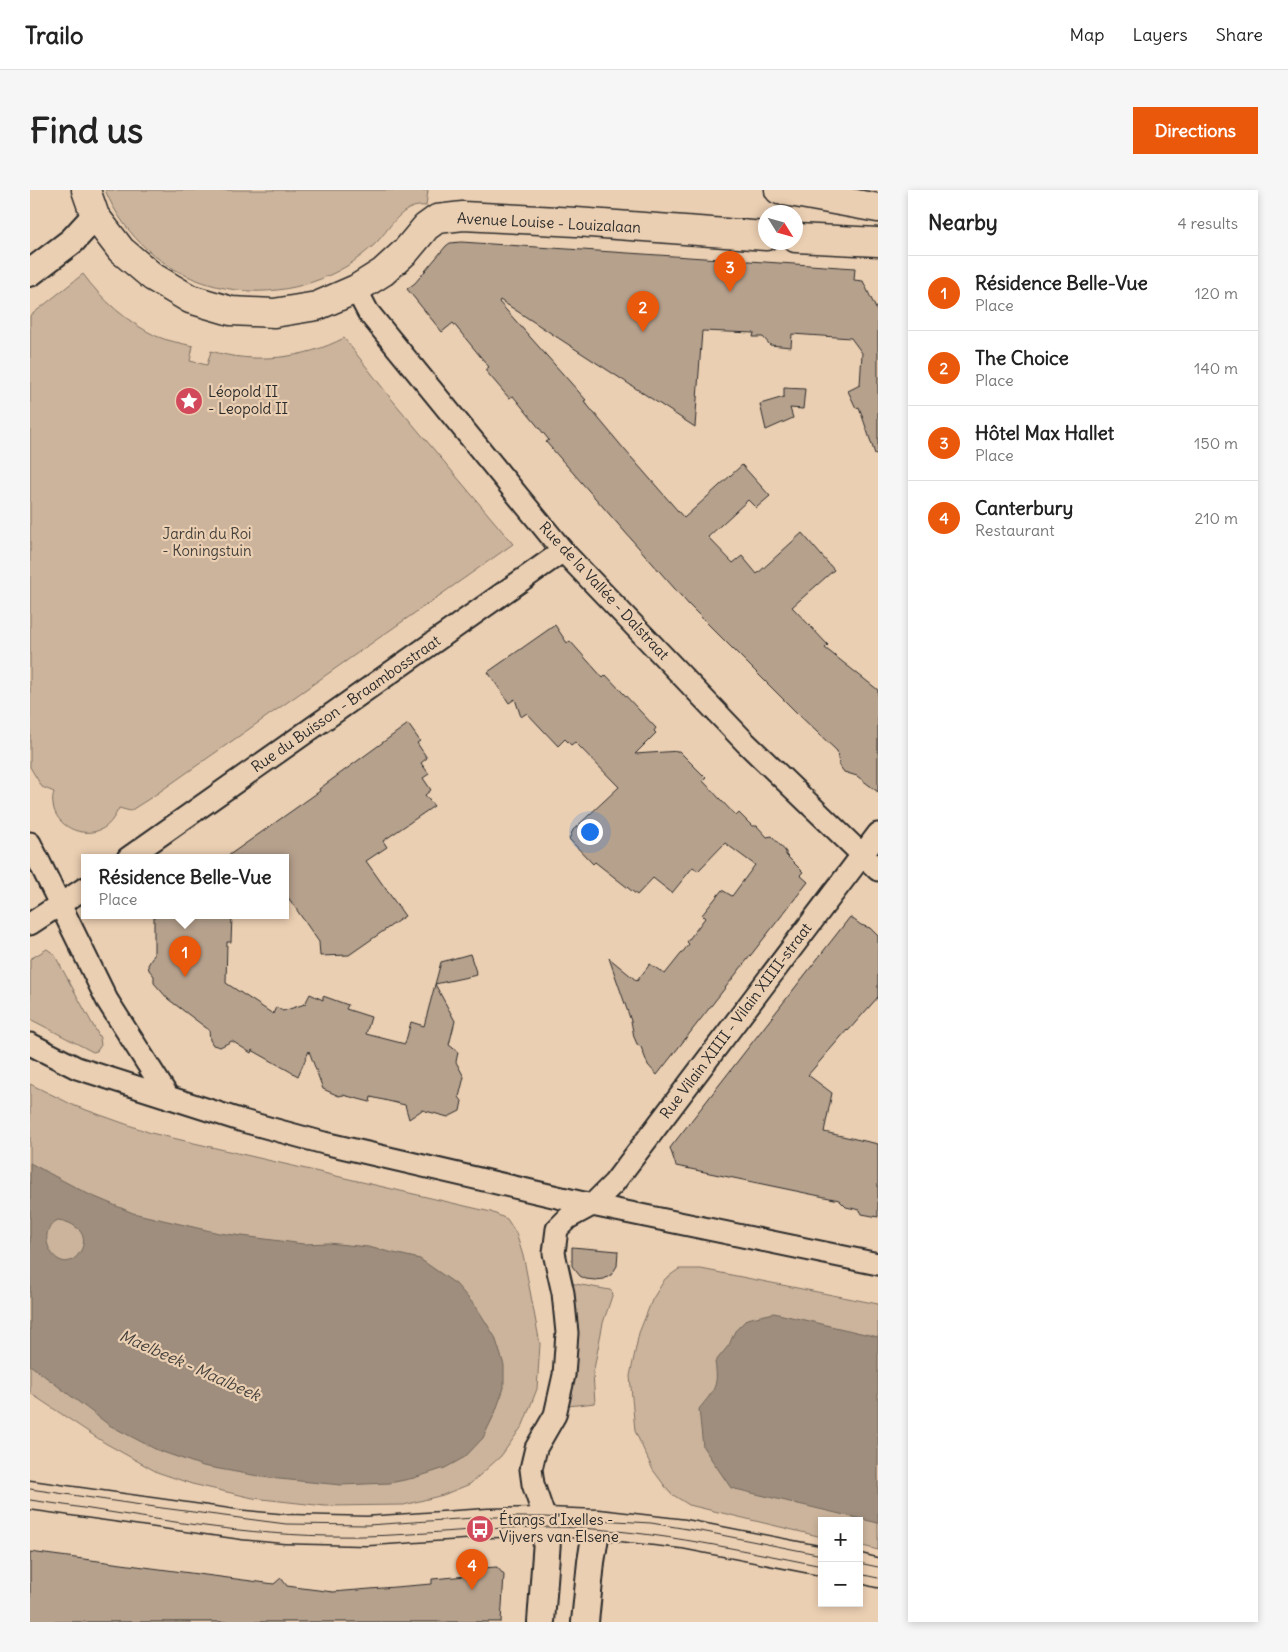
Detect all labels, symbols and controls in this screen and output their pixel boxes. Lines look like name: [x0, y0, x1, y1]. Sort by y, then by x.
text: Trailo: [25, 20, 83, 50]
text: Map: [1069, 23, 1104, 46]
text: Layers: [1132, 23, 1188, 46]
text: Share: [1216, 23, 1263, 46]
button: Directions: [1133, 107, 1258, 154]
text: Find us: [30, 108, 143, 152]
north arrow: [758, 205, 803, 250]
street label: Avenue Louise - Louizalaan: [457, 208, 642, 237]
text: Nearby: [928, 209, 998, 236]
text: 4 results: [1177, 213, 1238, 233]
pin: 3: [714, 251, 746, 292]
text: Résidence Belle-Vue: [975, 271, 1148, 295]
text: 1: [941, 283, 947, 303]
text: 120 m: [1195, 283, 1238, 303]
pin: 2: [627, 291, 659, 332]
text: Place: [975, 295, 1014, 315]
text: The Choice: [975, 346, 1069, 370]
text: 2: [940, 358, 948, 378]
text: 140 m: [1194, 358, 1238, 378]
text: Place: [975, 370, 1014, 390]
place label: Léopold II - Leopold II: [208, 382, 288, 418]
place icon: Léopold II - Leopold II: [174, 386, 204, 416]
text: Hôtel Max Hallet: [975, 421, 1114, 445]
text: 3: [939, 433, 949, 453]
text: 150 m: [1194, 433, 1238, 453]
text: Place: [975, 445, 1014, 465]
text: Canterbury: [975, 496, 1073, 520]
text: 4: [939, 508, 949, 528]
text: 210 m: [1195, 508, 1238, 528]
street label: Rue de la Vallée - Dalstraat: [535, 518, 673, 664]
text: Restaurant: [975, 520, 1055, 540]
park label: Jardin du Roi - Koningstuin: [162, 524, 252, 560]
street label: Rue du Buisson - Braambosstraat: [247, 631, 444, 776]
your location: [577, 819, 603, 845]
popup: [81, 854, 289, 919]
text: Résidence Belle-Vue: [99, 865, 271, 889]
text: Place: [99, 889, 137, 909]
street label: Rue Vilain XIIII - Vilain XIIII-straat: [656, 919, 816, 1123]
pin: 1: [169, 936, 201, 977]
water label: Maelbeek - Maalbeek: [117, 1325, 265, 1406]
place label: Étangs d'Ixelles - Vijvers van Elsene: [499, 1510, 619, 1546]
bus stop icon: Étangs d'Ixelles - Vijvers van Elsene: [465, 1514, 495, 1544]
map controls: [818, 1517, 863, 1607]
button: +: [818, 1517, 863, 1562]
pin: 4: [456, 1549, 488, 1590]
button: −: [818, 1562, 863, 1607]

